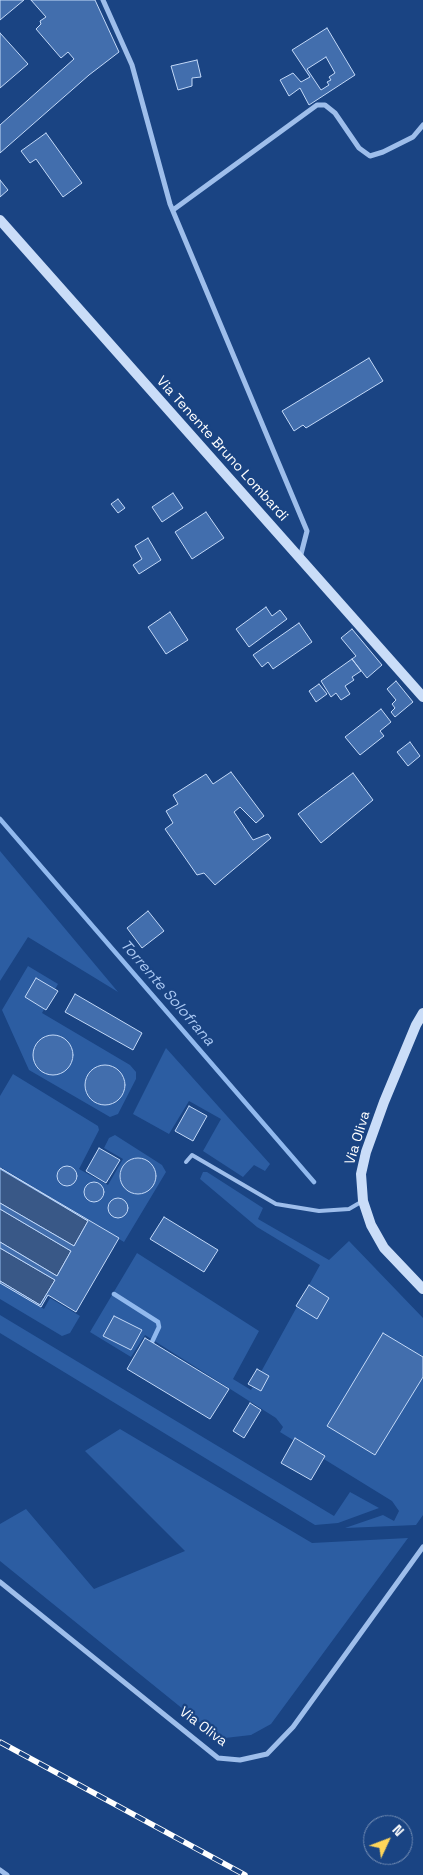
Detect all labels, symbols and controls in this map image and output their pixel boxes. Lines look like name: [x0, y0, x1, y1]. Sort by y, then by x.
street label: Via Tenente Bruno Lombardi: [153, 373, 291, 525]
water label: Torrente Solofrana: [116, 936, 218, 1050]
street label: Via Oliva: [342, 1109, 374, 1167]
street label: Via Oliva: [176, 1704, 230, 1750]
north arrow: [363, 1815, 413, 1865]
text: N: [388, 1821, 408, 1840]

